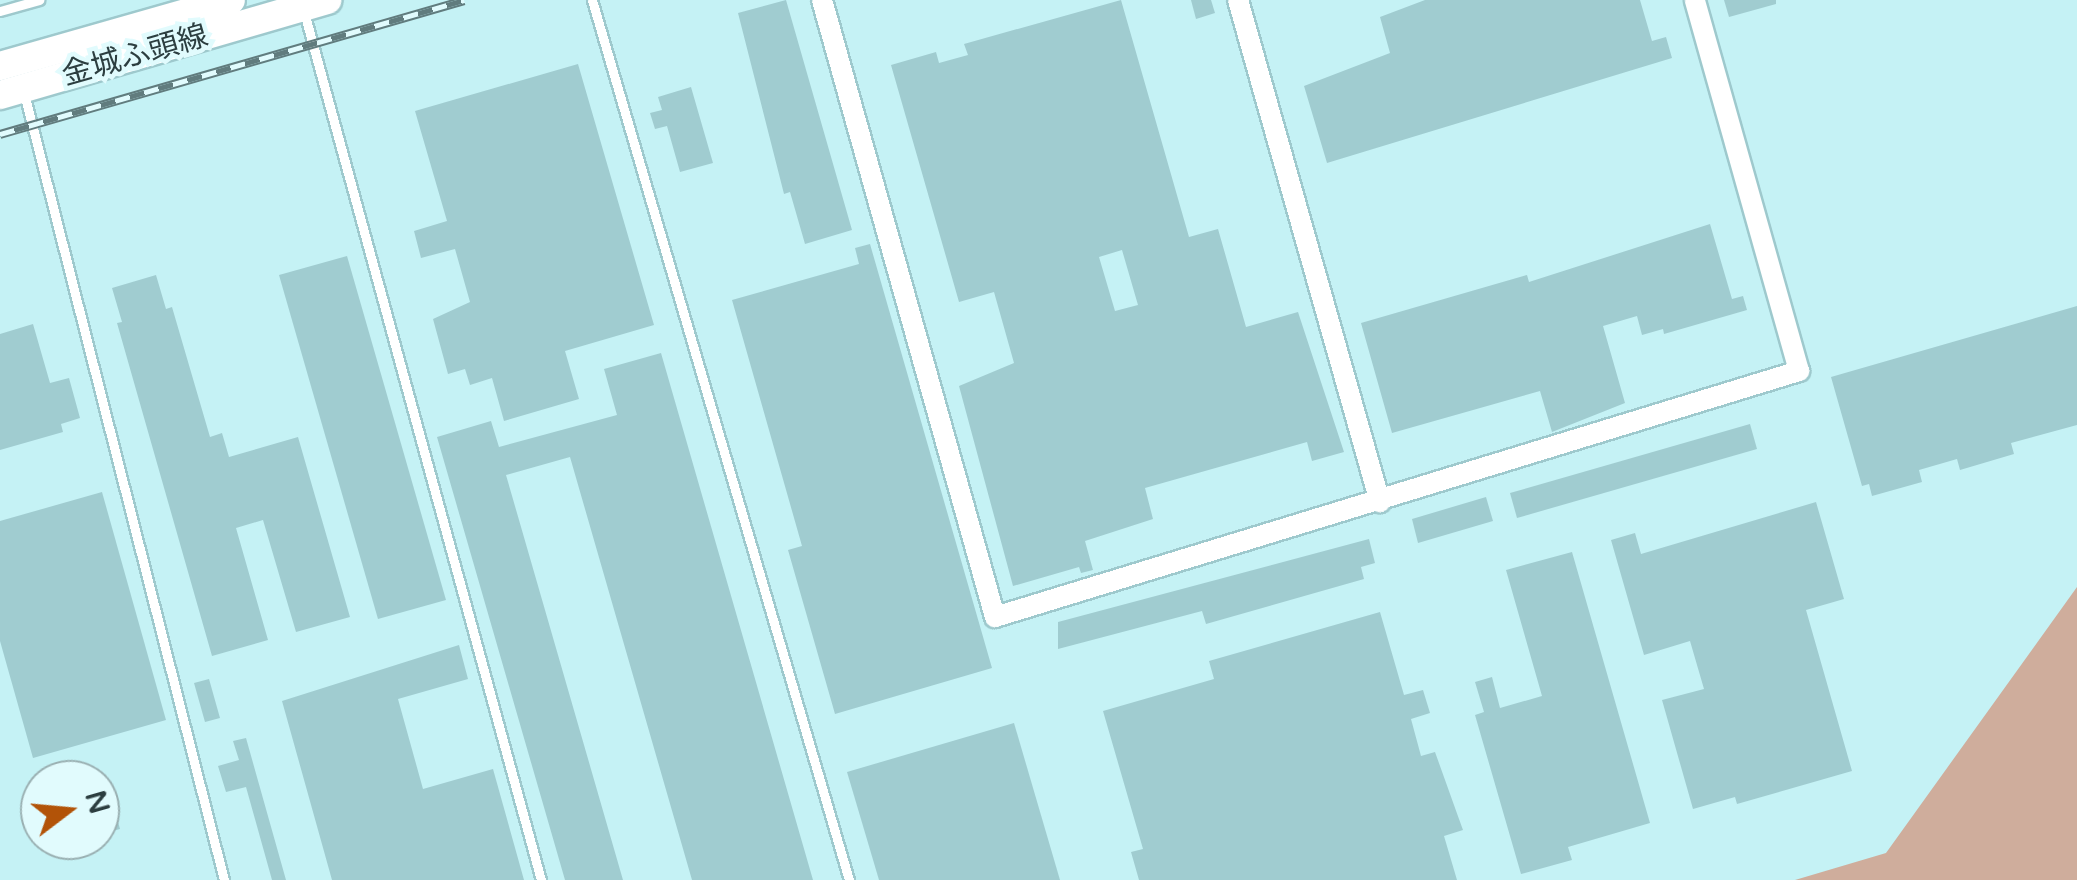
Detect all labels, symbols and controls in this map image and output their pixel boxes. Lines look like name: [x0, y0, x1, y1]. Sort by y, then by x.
street label: 金城ふ頭線: [58, 18, 212, 94]
north arrow: [20, 760, 120, 860]
text: N: [77, 787, 116, 818]

